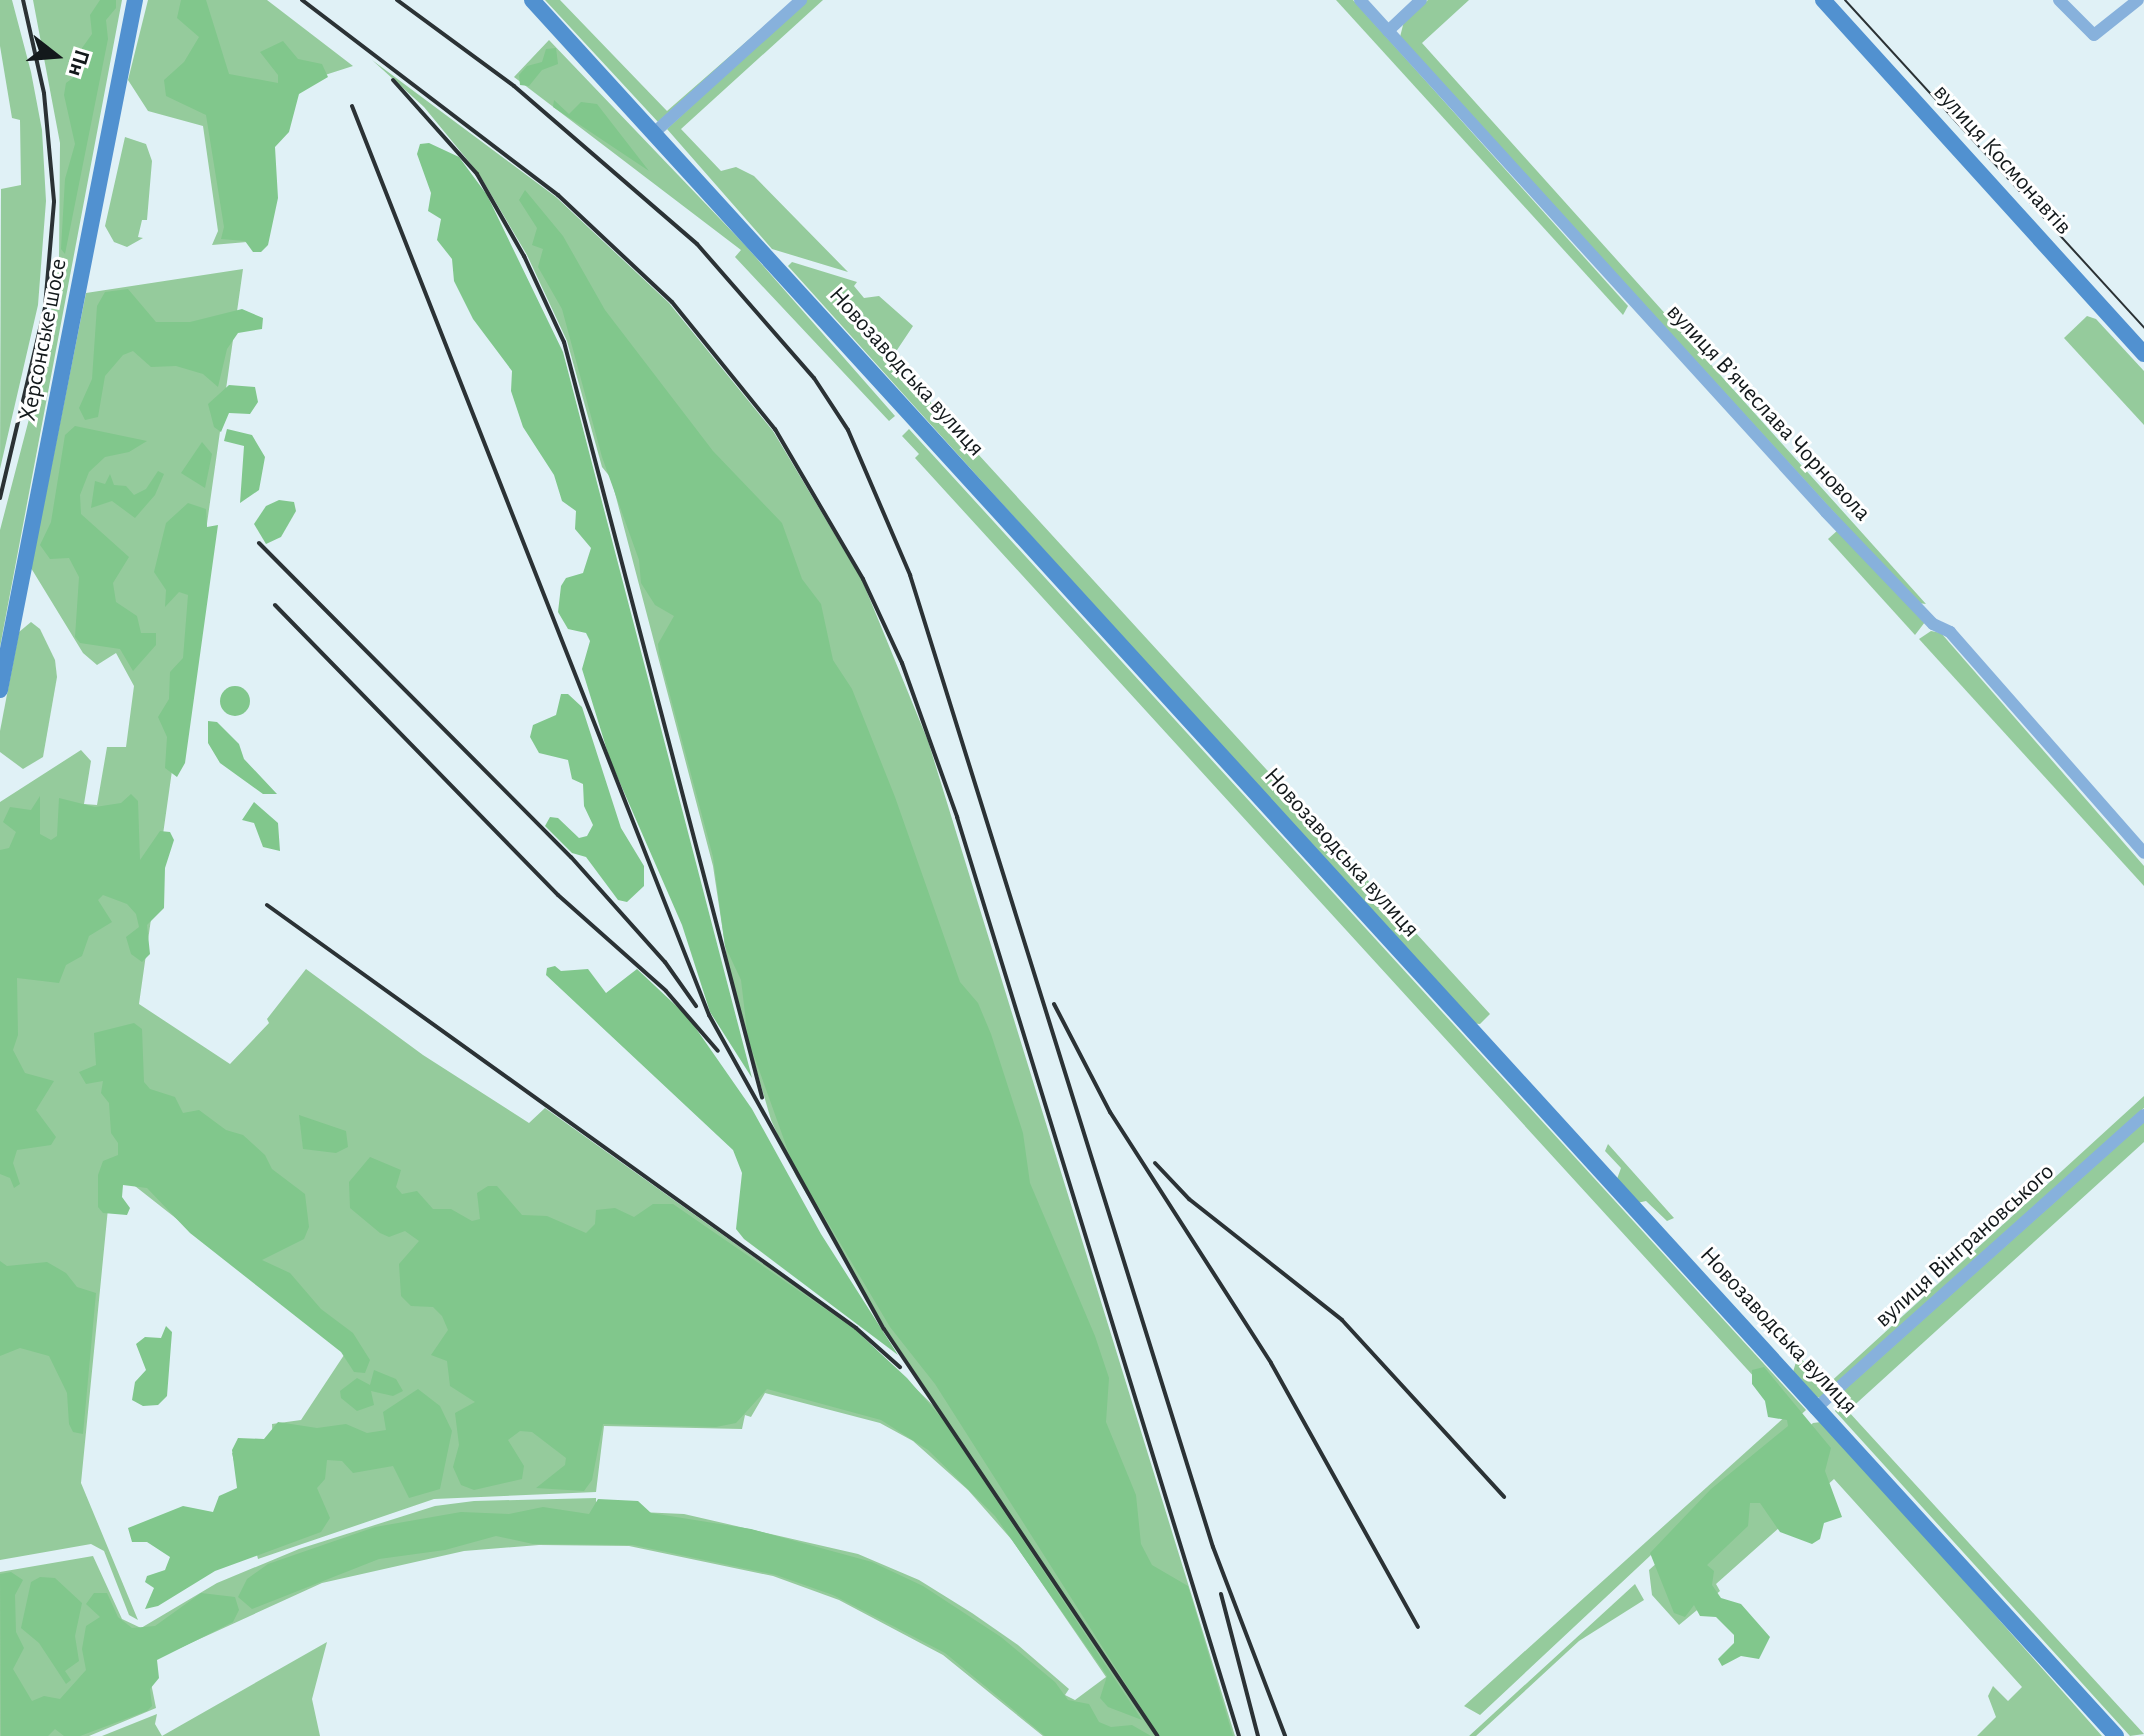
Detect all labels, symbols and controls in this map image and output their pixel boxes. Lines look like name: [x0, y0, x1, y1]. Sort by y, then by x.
north arrow: [16, 16, 96, 96]
text: Пн: [65, 47, 93, 79]
street label: вулиця Космонавтів: [1927, 79, 2077, 241]
street label: Херсонське шосе: [14, 256, 74, 424]
street label: Новозаводська вулиця: [822, 281, 990, 463]
street label: вулиця Вʼячеслава Чорновола: [1660, 298, 1876, 528]
street label: Новозаводська вулиця: [1257, 762, 1425, 944]
street label: вулиця Вінграновського: [1870, 1158, 2060, 1334]
street label: Новозаводська вулиця: [1693, 1241, 1863, 1421]

